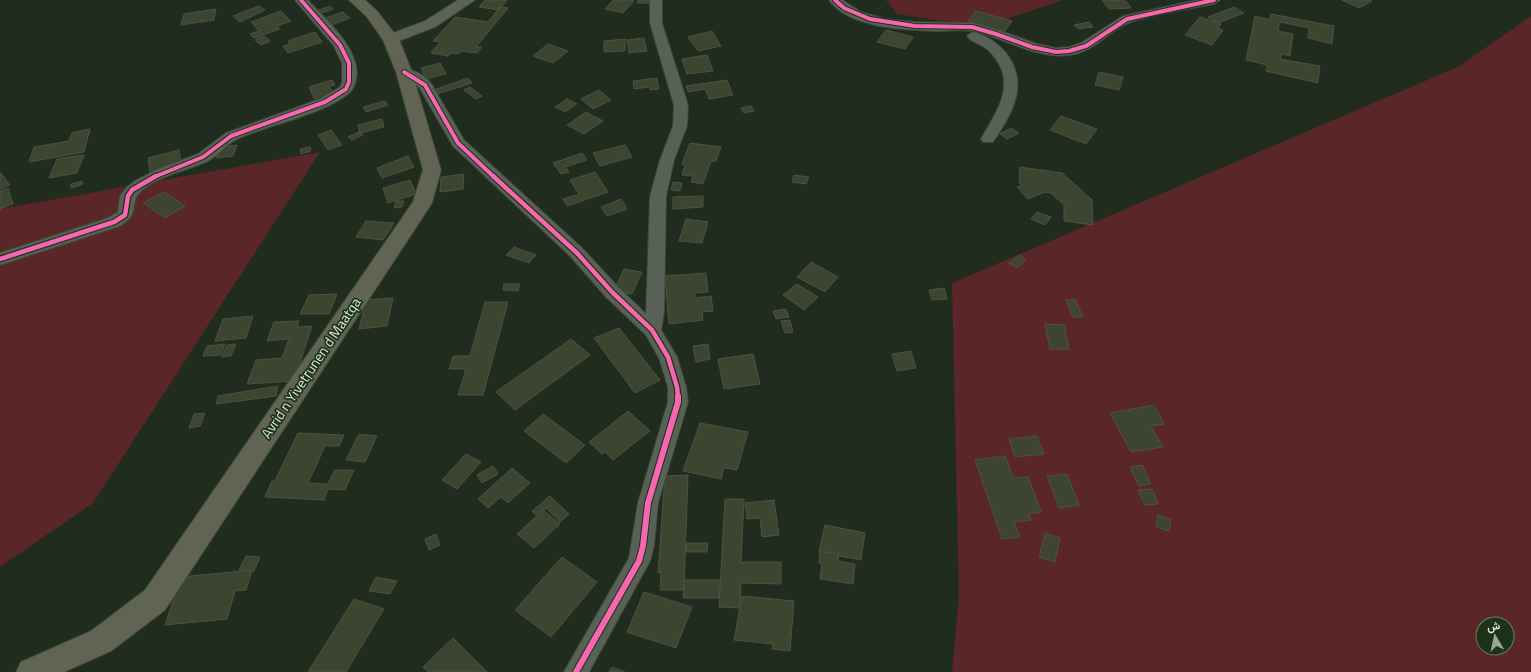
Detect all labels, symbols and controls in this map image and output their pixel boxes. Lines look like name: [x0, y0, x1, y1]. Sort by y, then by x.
street label: Avrid n Yivetṛunen d Maatqa: [255, 293, 366, 442]
north arrow: [1475, 616, 1515, 656]
text: ش: [1486, 617, 1501, 635]

